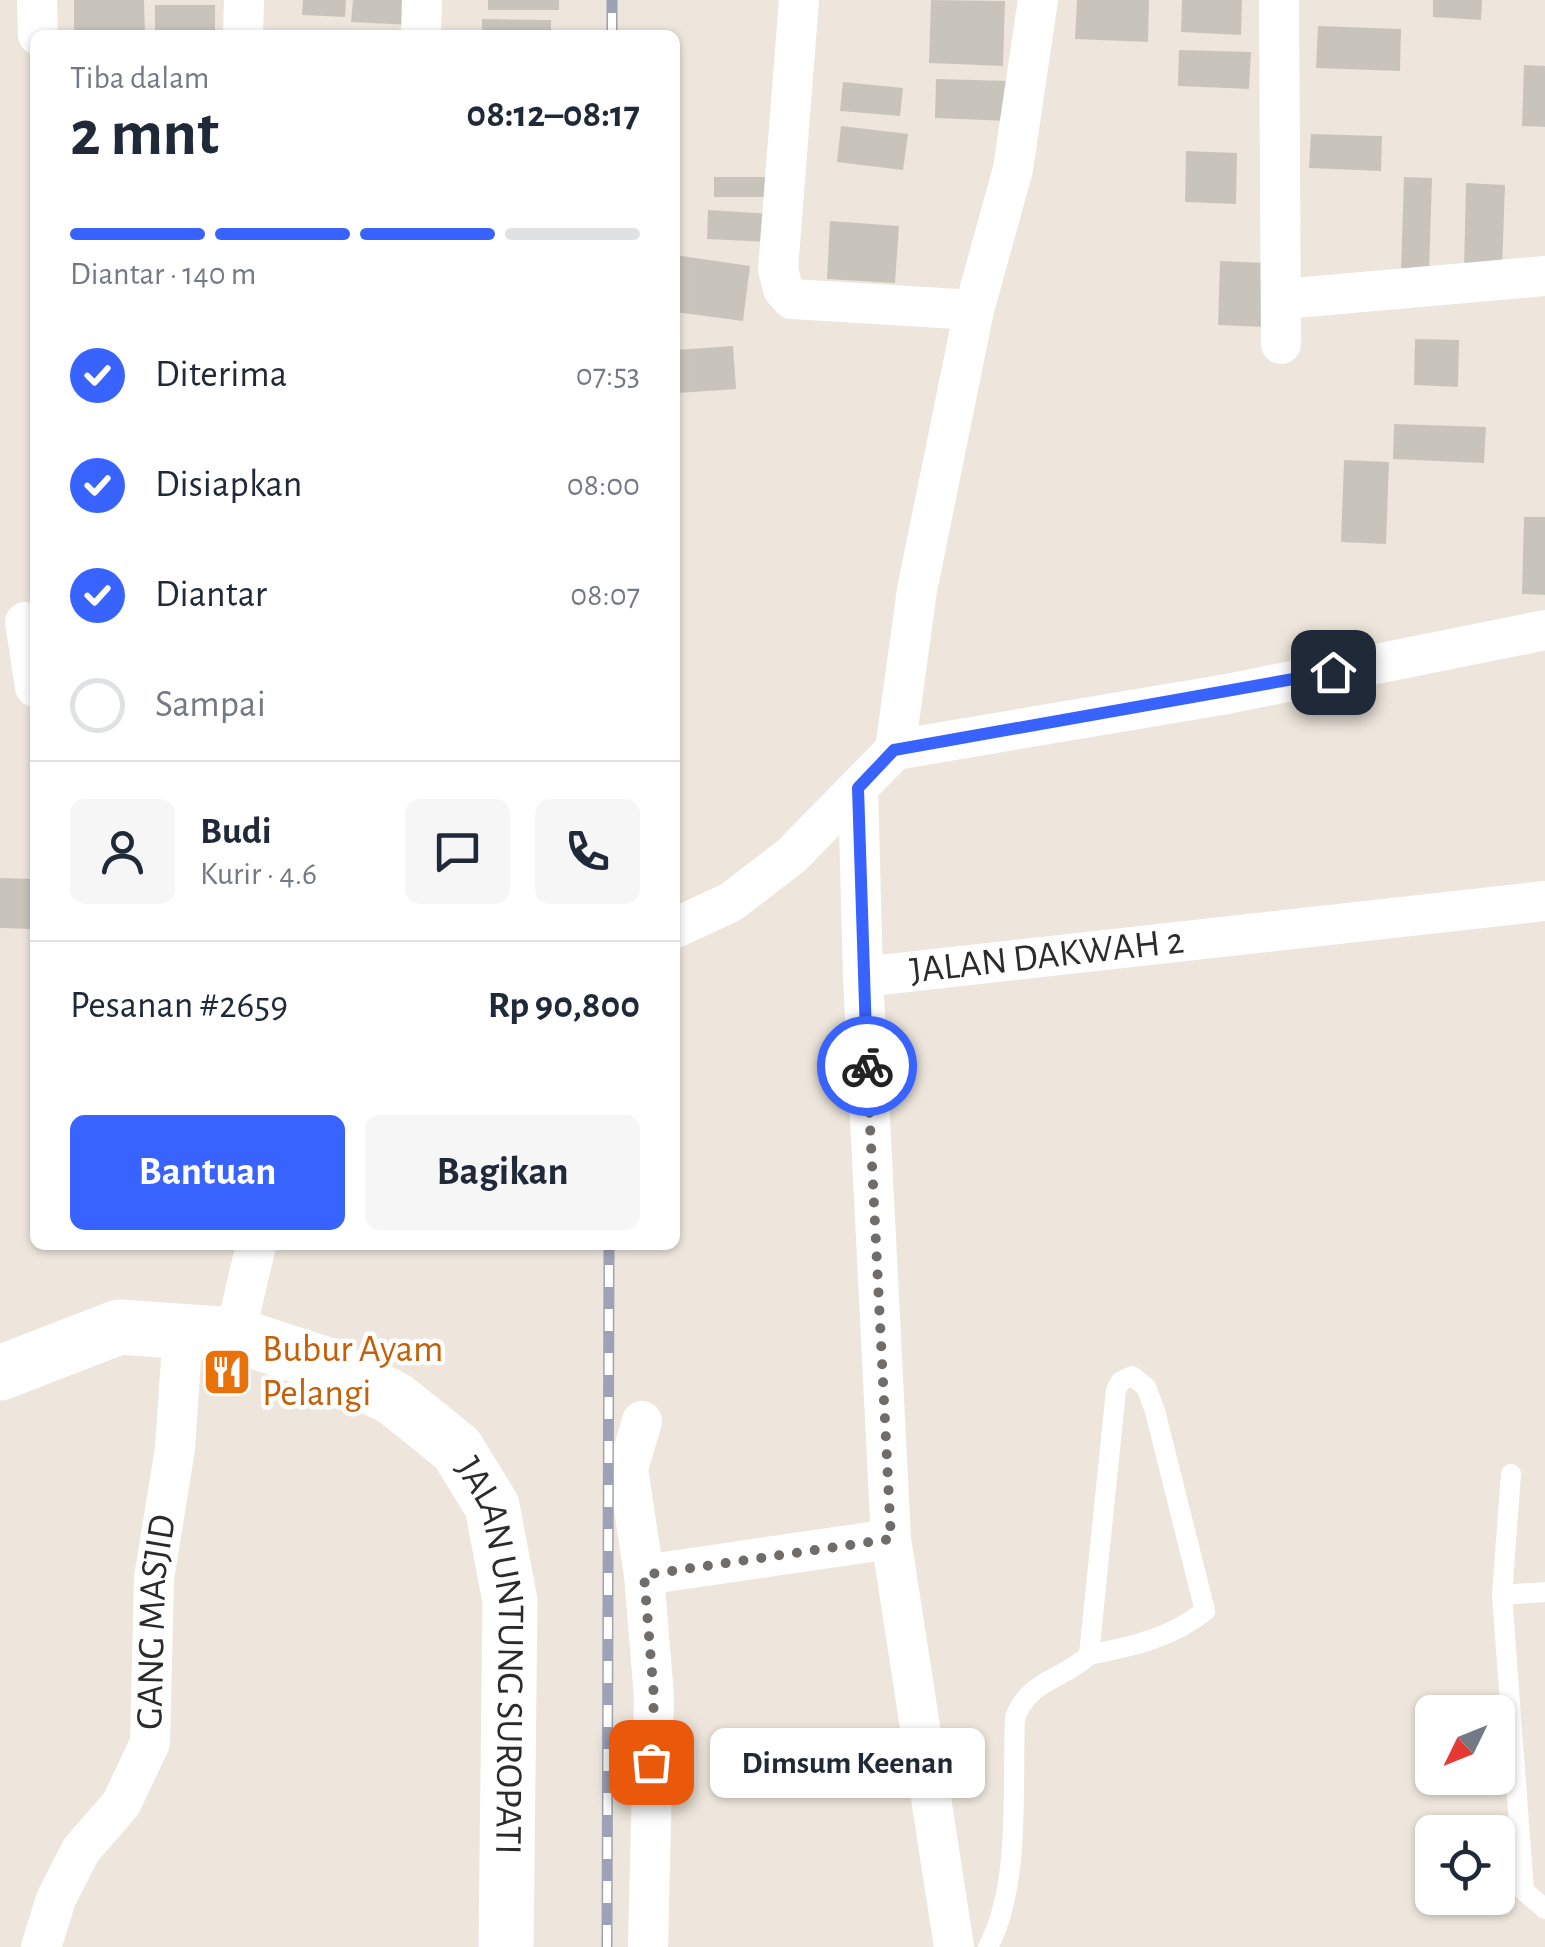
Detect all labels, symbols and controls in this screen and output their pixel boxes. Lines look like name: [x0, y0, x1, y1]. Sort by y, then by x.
text: Tiba dalam: [70, 62, 209, 94]
text: 08:12–08:17: [466, 96, 640, 134]
text: 2 mnt: [70, 102, 219, 167]
text: Diantar · 140 m: [70, 258, 256, 290]
icon: check: [70, 348, 125, 403]
text: Diterima: [155, 356, 287, 394]
text: 07:53: [576, 359, 640, 391]
icon: check: [70, 458, 125, 513]
text: Disiapkan: [155, 466, 302, 504]
text: 08:00: [567, 469, 640, 501]
icon: check: [70, 568, 125, 623]
text: Diantar: [155, 576, 267, 614]
text: 08:07: [570, 579, 640, 611]
pin: [1291, 630, 1376, 715]
icon: home: [1306, 645, 1361, 700]
text: Sampai: [155, 686, 266, 724]
button: person: [70, 799, 175, 904]
button: chat: [405, 799, 510, 904]
button: phone: [535, 799, 640, 904]
text: Budi: [200, 813, 272, 851]
text: Kurir · 4.6: [200, 858, 317, 890]
street label: JALAN DAKWAH 2: [908, 922, 1186, 991]
text: Pesanan #2659: [70, 987, 288, 1025]
text: Rp 90,800: [488, 987, 640, 1025]
courier: [817, 1016, 917, 1116]
icon: bike: [840, 1039, 895, 1094]
button: Bantuan: [70, 1115, 345, 1230]
button: Bagikan: [365, 1115, 640, 1230]
place label: Bubur Ayam Pelangi: [262, 1331, 443, 1413]
restaurant icon: Bubur Ayam Pelangi: [201, 1346, 253, 1398]
street label: JALAN UNTUNG SUROPATI: [448, 1451, 529, 1855]
street label: GANG MASJID: [131, 1512, 183, 1730]
north arrow: [1415, 1695, 1515, 1795]
map controls: [1415, 1695, 1515, 1915]
pin: [609, 1720, 694, 1805]
callout: Dimsum Keenan: [711, 1727, 986, 1797]
icon: bag: [624, 1735, 679, 1790]
text: Dimsum Keenan: [742, 1747, 953, 1779]
button: locate: [1415, 1815, 1515, 1915]

